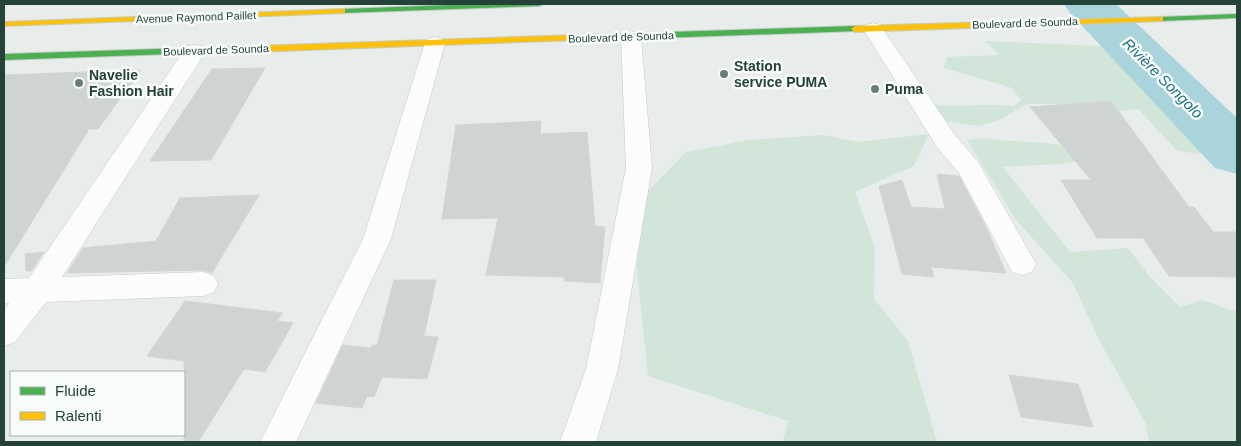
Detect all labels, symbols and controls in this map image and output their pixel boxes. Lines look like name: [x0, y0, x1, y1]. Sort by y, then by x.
street label: Avenue Raymond Paillet: [136, 9, 256, 25]
street label: Boulevard de Sounda: [972, 15, 1079, 31]
street label: Boulevard de Sounda: [568, 29, 675, 45]
water label: Rivière Songolo: [1120, 35, 1206, 121]
street label: Boulevard de Sounda: [163, 42, 270, 58]
place label: Station service PUMA: [734, 58, 827, 90]
place label: Navelie Fashion Hair: [89, 67, 174, 99]
marker: Station service PUMA: [718, 68, 730, 80]
marker: Navelie Fashion Hair: [73, 77, 85, 89]
place label: Puma: [885, 81, 923, 97]
marker: Puma: [869, 83, 881, 95]
legend: [10, 371, 185, 436]
text: Fluide: [55, 382, 96, 399]
text: Ralenti: [55, 407, 102, 424]

